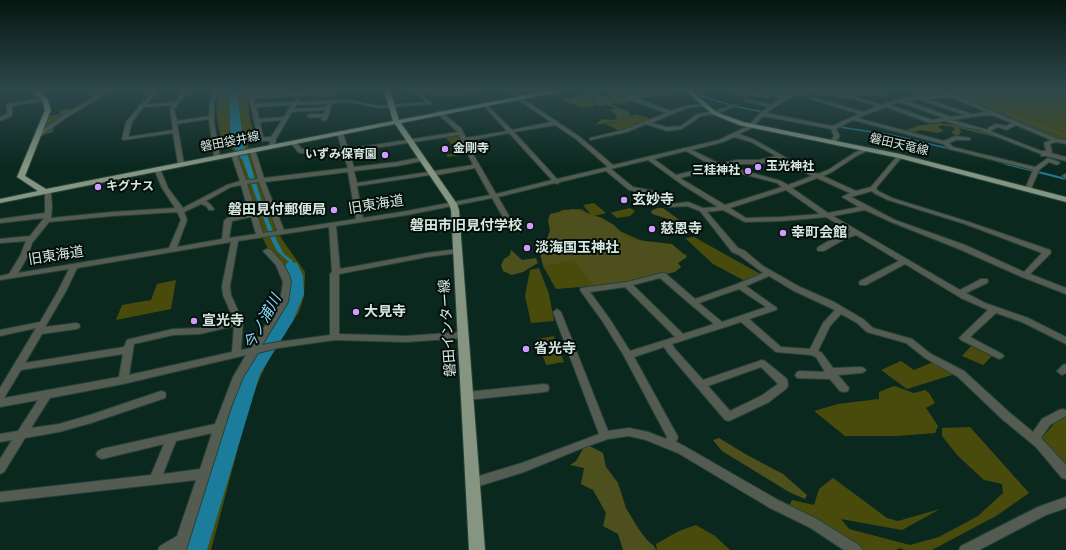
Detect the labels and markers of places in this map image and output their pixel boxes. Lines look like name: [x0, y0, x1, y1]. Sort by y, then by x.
place label: 金剛寺: [453, 142, 489, 156]
marker: 金剛寺: [440, 144, 450, 154]
place label: いずみ保育園: [305, 148, 377, 162]
marker: いずみ保育園: [380, 150, 390, 160]
place label: 玉光神社: [766, 160, 814, 174]
marker: 玉光神社: [753, 162, 763, 172]
place label: 三桂神社: [692, 164, 740, 178]
marker: 三桂神社: [743, 166, 753, 176]
place label: キグナス: [106, 180, 154, 194]
marker: キグナス: [93, 182, 103, 192]
place label: 玄妙寺: [632, 192, 674, 208]
marker: 玄妙寺: [619, 195, 629, 205]
place label: 磐田見付郵便局: [228, 202, 326, 218]
marker: 磐田見付郵便局: [329, 205, 339, 215]
place label: 磐田市旧見付学校: [410, 218, 522, 234]
marker: 磐田市旧見付学校: [525, 221, 535, 231]
place label: 慈恩寺: [660, 221, 702, 237]
marker: 慈恩寺: [647, 224, 657, 234]
place label: 幸町会館: [791, 225, 847, 241]
marker: 幸町会館: [778, 228, 788, 238]
place label: 淡海国玉神社: [535, 240, 619, 256]
marker: 淡海国玉神社: [522, 243, 532, 253]
place label: 大見寺: [364, 304, 406, 320]
marker: 大見寺: [351, 307, 361, 317]
place label: 宣光寺: [202, 313, 244, 329]
marker: 宣光寺: [189, 316, 199, 326]
place label: 省光寺: [534, 341, 576, 357]
marker: 省光寺: [521, 344, 531, 354]

